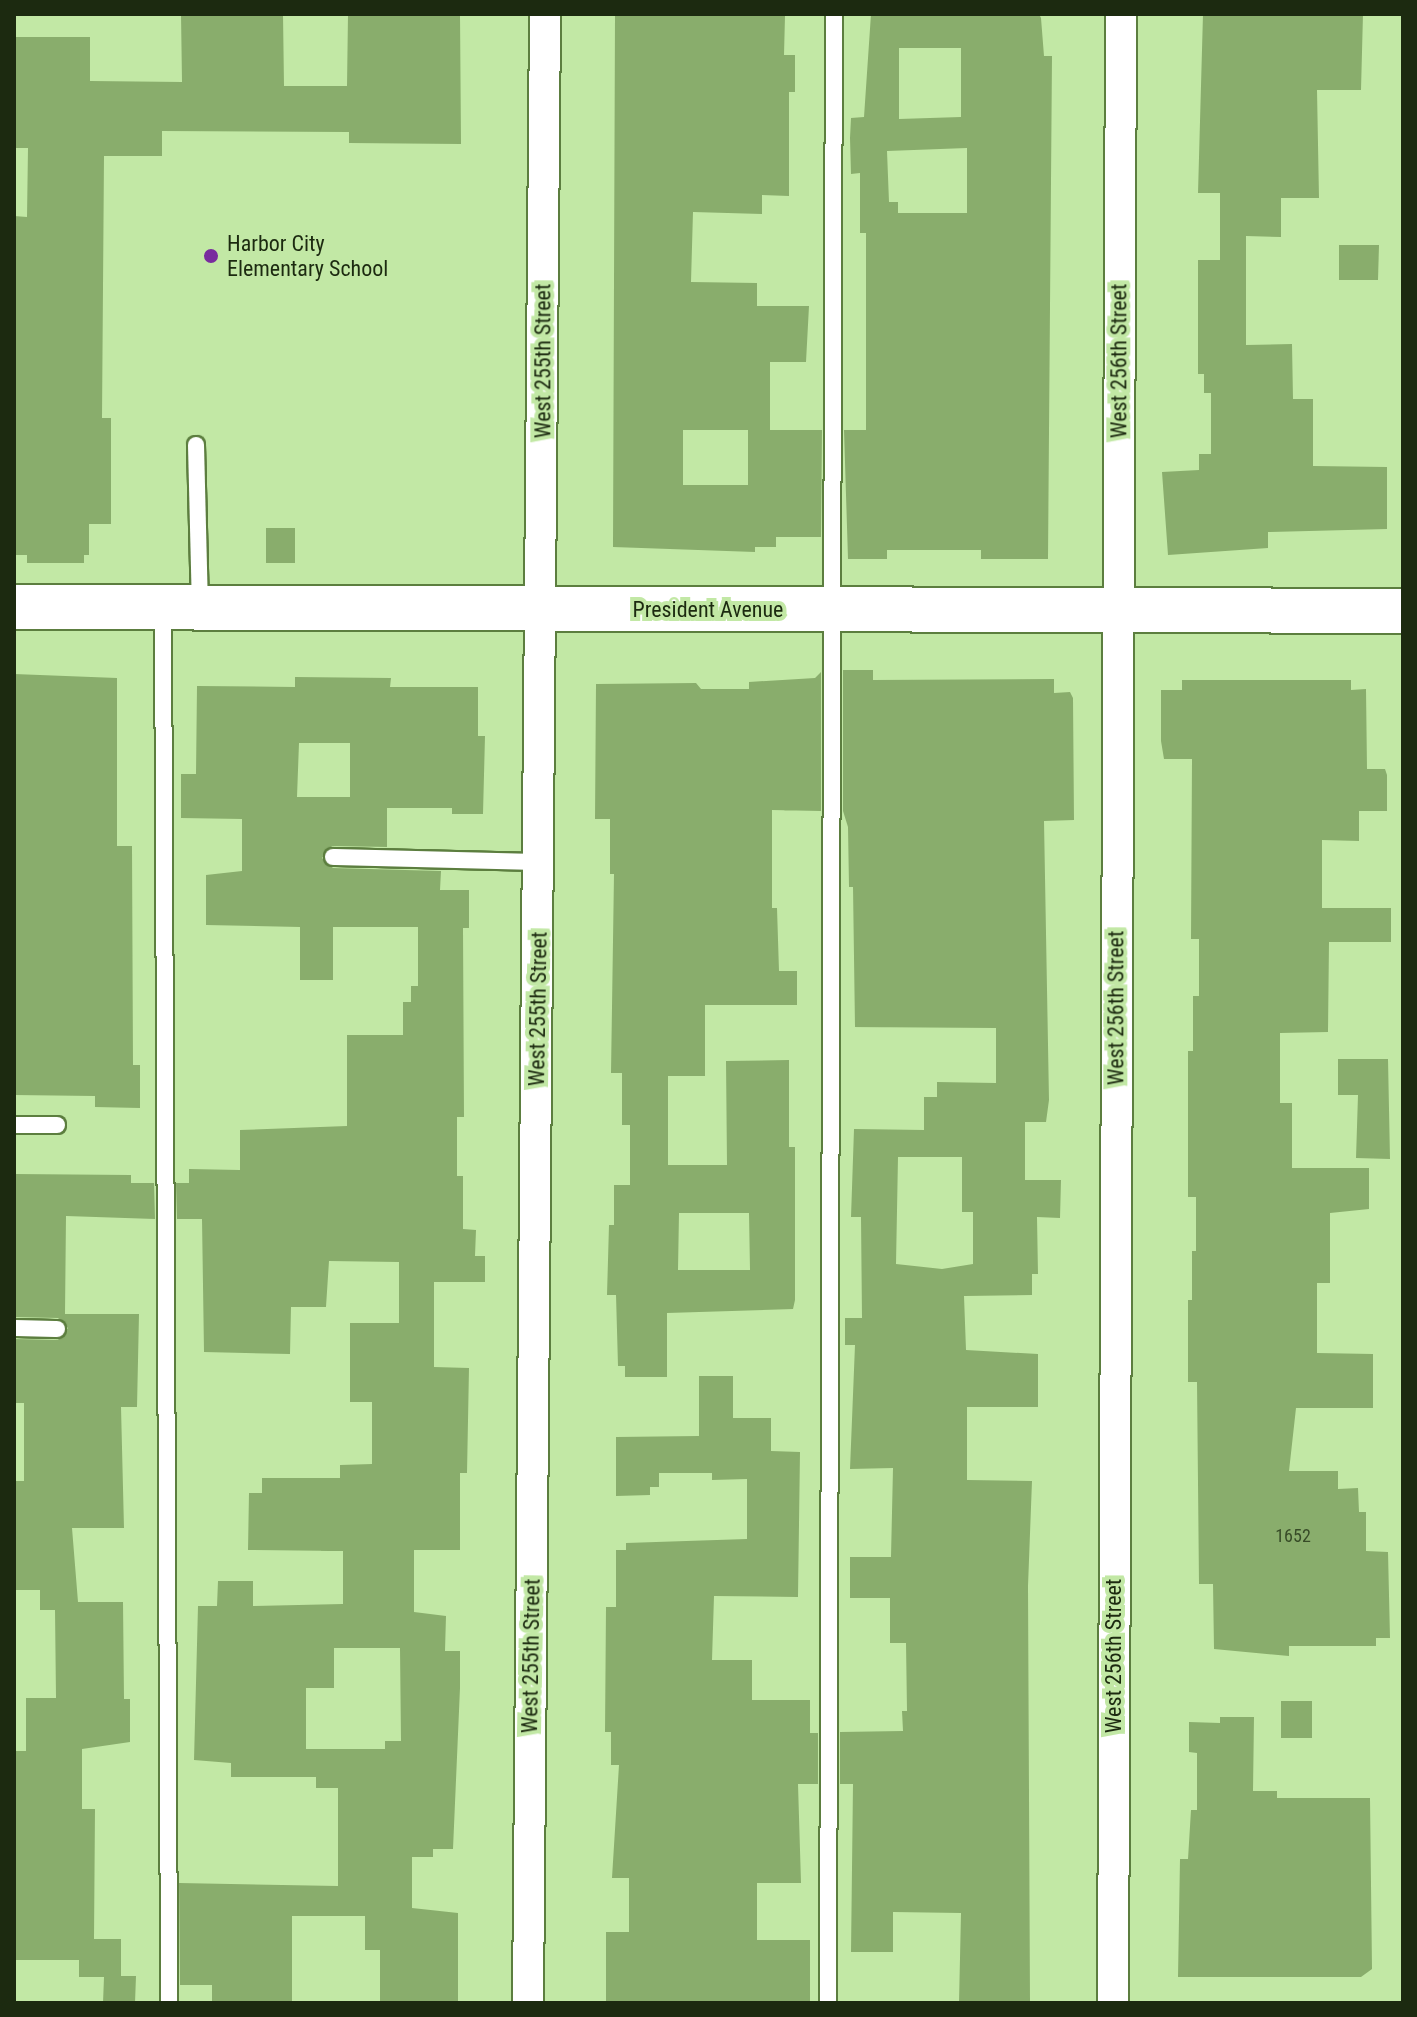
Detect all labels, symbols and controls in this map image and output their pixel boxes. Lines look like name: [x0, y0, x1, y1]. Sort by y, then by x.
place label: Harbor City Elementary School: [227, 230, 388, 282]
marker: Harbor City Elementary School: [202, 247, 220, 265]
street label: West 255th Street: [530, 284, 556, 438]
street label: West 256th Street: [1106, 284, 1132, 438]
street label: President Avenue: [633, 597, 783, 623]
street label: West 255th Street: [523, 931, 553, 1087]
street label: West 256th Street: [1103, 931, 1129, 1085]
house number: 1652: [1275, 1525, 1311, 1547]
street label: West 255th Street: [516, 1578, 546, 1734]
street label: West 256th Street: [1101, 1579, 1127, 1733]

